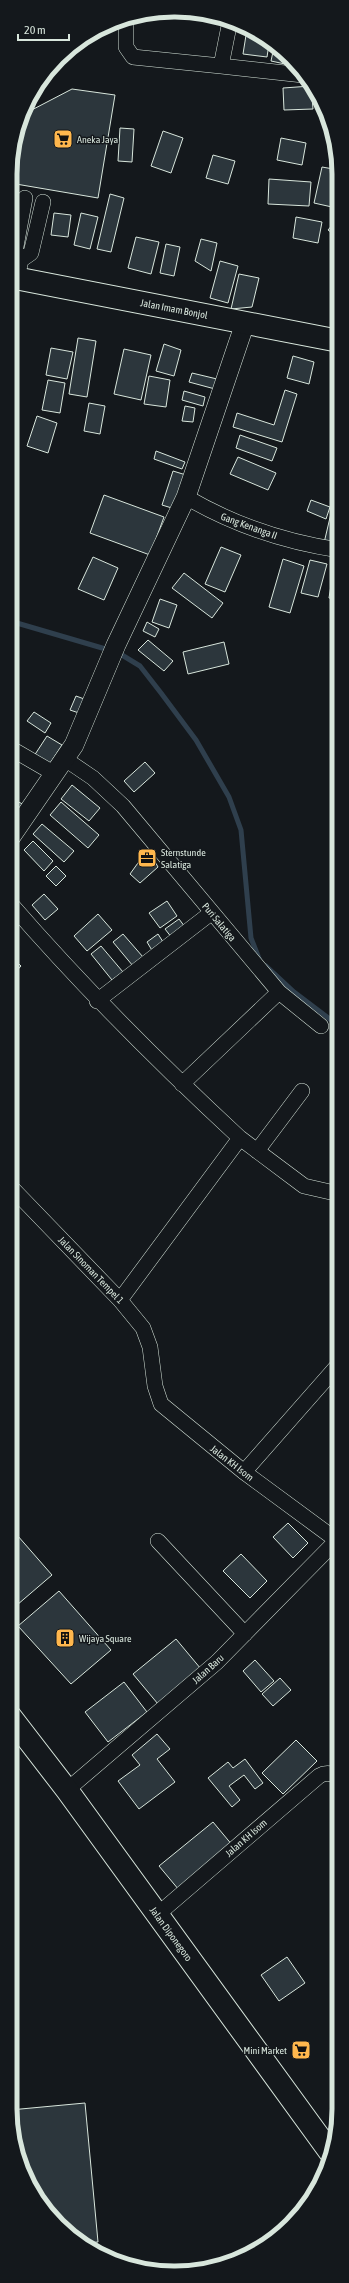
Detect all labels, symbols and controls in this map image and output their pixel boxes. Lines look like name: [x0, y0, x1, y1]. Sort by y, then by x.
scale bar: [18, 16, 69, 42]
text: 20 m: [24, 23, 46, 37]
supermarket icon: Aneka Jaya: [52, 128, 74, 150]
place label: Aneka Jaya: [77, 134, 119, 145]
street label: Jalan Imam Bonjol: [139, 297, 209, 321]
street label: Gang Kenanga II: [219, 511, 279, 541]
office icon: Sternstunde Salatiga: [136, 847, 158, 869]
place label: Sternstunde Salatiga: [161, 847, 206, 870]
street label: Puri Salatiga: [200, 901, 238, 944]
street label: Jalan Sinoman Tempel 1: [56, 1234, 126, 1306]
street label: Jalan KH Isom: [208, 1443, 256, 1483]
building icon: Wijaya Square: [54, 1627, 76, 1649]
place label: Wijaya Square: [79, 1633, 132, 1644]
street label: Jalan Baru: [190, 1652, 226, 1686]
street label: Jalan KH Isom: [223, 1817, 269, 1859]
street label: Jalan Diponegoro: [148, 1905, 195, 1964]
supermarket icon: Mini Market: [290, 2039, 312, 2061]
place label: Mini Market: [244, 2045, 287, 2056]

